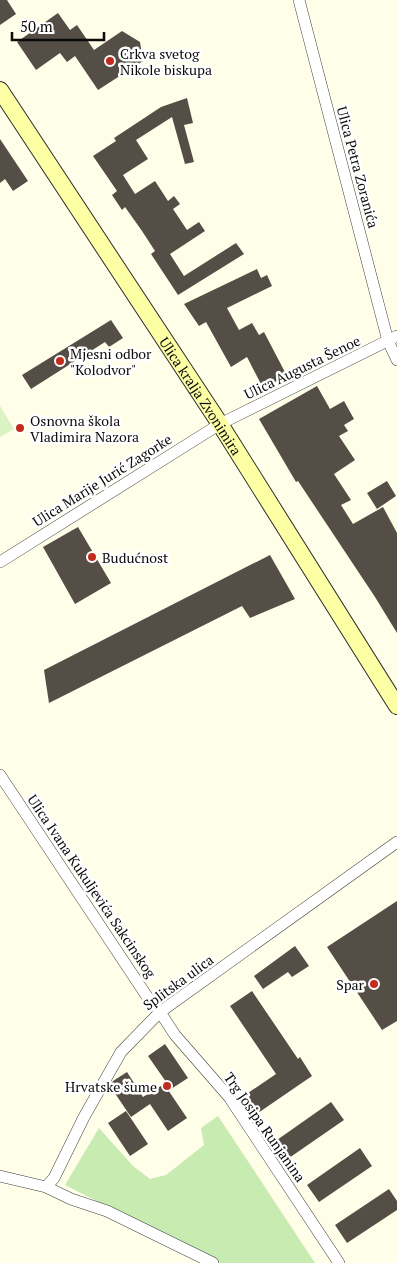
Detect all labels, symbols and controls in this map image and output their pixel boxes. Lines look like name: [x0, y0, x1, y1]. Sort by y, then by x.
scale bar: [12, 10, 105, 42]
text: 50 m: [20, 16, 53, 36]
place label: Crkva svetog Nikole biskupa: [120, 44, 212, 79]
marker: Crkva svetog Nikole biskupa: [104, 55, 116, 67]
street label: Ulica Petra Zoranića: [333, 104, 383, 230]
street label: Ulica Augusta Šenoe: [241, 331, 363, 403]
street label: Ulica kralja Zvonimira: [156, 333, 247, 458]
place label: Mjesni odbor "Kolodvor": [70, 344, 152, 379]
marker: Mjesni odbor "Kolodvor": [54, 355, 66, 367]
place label: Osnovna škola Vladimira Nazora: [30, 411, 139, 446]
marker: Osnovna škola Vladimira Nazora: [14, 422, 26, 434]
street label: Ulica Marije Jurić Zagorke: [29, 429, 175, 531]
place label: Budućnost: [102, 548, 169, 567]
marker: Budućnost: [86, 551, 98, 563]
street label: Ulica Ivana Kukuljevića Sakcinskog: [23, 791, 161, 982]
street label: Splitska ulica: [139, 950, 217, 1014]
place label: Spar: [336, 975, 365, 994]
marker: Spar: [368, 978, 380, 990]
street label: Trg Josipa Runjanina: [220, 1068, 310, 1186]
place label: Hrvatske šume: [65, 1077, 157, 1096]
marker: Hrvatske šume: [161, 1080, 173, 1092]

